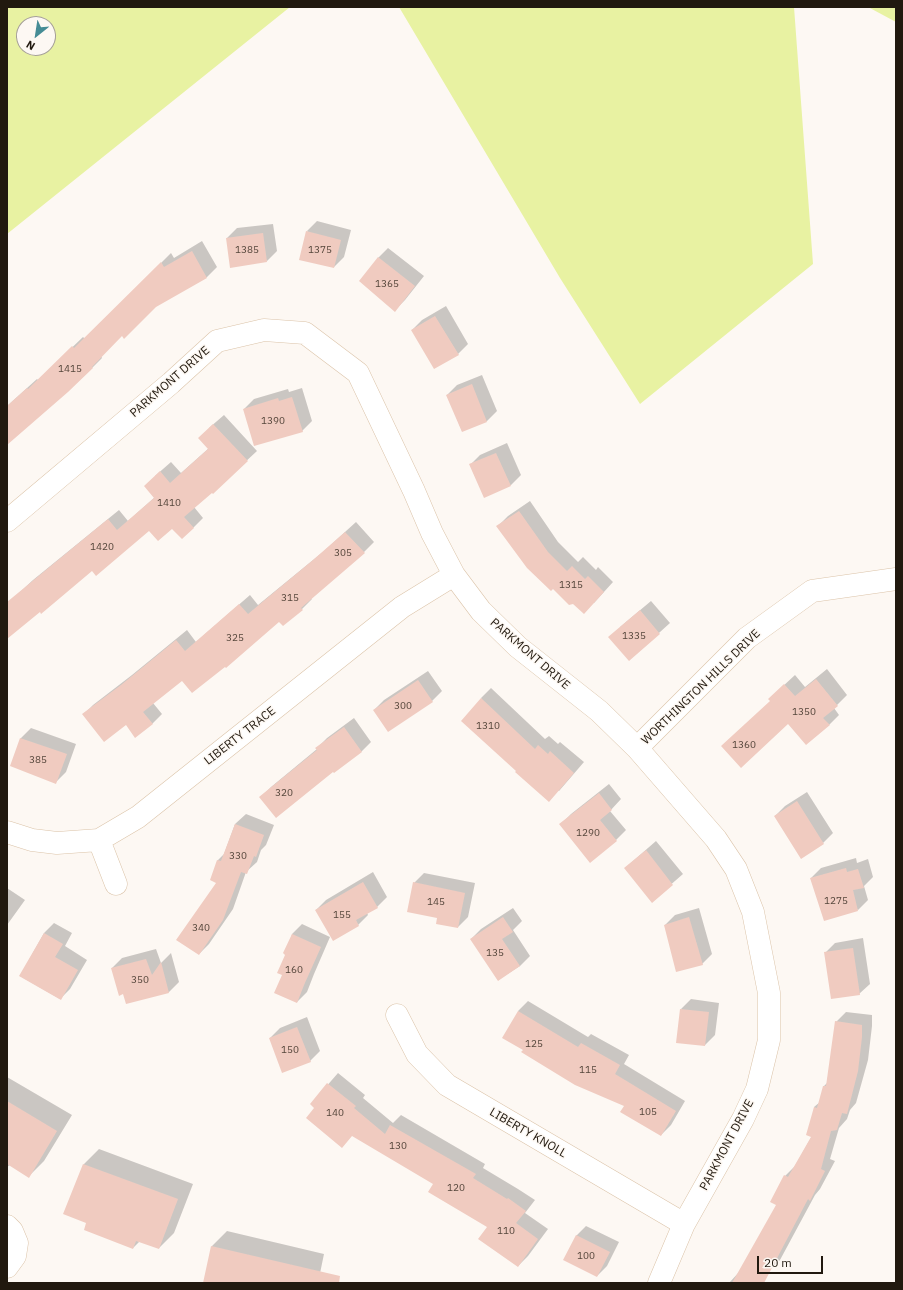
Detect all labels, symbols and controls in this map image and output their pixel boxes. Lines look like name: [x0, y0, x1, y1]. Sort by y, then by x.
north arrow: [16, 16, 56, 56]
text: N: [24, 37, 37, 54]
house number: 1385: [235, 244, 259, 256]
house number: 1375: [308, 244, 332, 256]
house number: 1365: [375, 278, 399, 290]
street label: PARKMONT DRIVE: [127, 343, 213, 421]
house number: 1415: [58, 363, 82, 375]
house number: 1390: [261, 415, 285, 427]
house number: 1410: [157, 497, 181, 509]
house number: 1420: [90, 541, 114, 553]
house number: 305: [334, 547, 352, 559]
house number: 1315: [559, 579, 583, 591]
house number: 315: [281, 592, 299, 604]
street label: PARKMONT DRIVE: [487, 615, 573, 693]
street label: WORTHINGTON HILLS DRIVE: [639, 626, 763, 748]
house number: 1335: [622, 630, 646, 642]
house number: 325: [226, 632, 244, 644]
house number: 300: [394, 700, 412, 712]
street label: LIBERTY TRACE: [202, 704, 278, 768]
house number: 1350: [792, 706, 816, 718]
house number: 1310: [476, 720, 500, 732]
house number: 1360: [732, 739, 756, 751]
house number: 385: [29, 754, 47, 766]
house number: 320: [275, 787, 293, 799]
house number: 1290: [576, 827, 600, 839]
house number: 330: [229, 850, 247, 862]
house number: 1275: [824, 895, 848, 907]
house number: 145: [427, 896, 445, 908]
house number: 155: [333, 909, 351, 921]
house number: 340: [192, 922, 210, 934]
house number: 135: [486, 947, 504, 959]
house number: 160: [285, 964, 303, 976]
house number: 350: [131, 974, 149, 986]
house number: 125: [525, 1038, 543, 1050]
house number: 150: [281, 1044, 299, 1056]
house number: 115: [579, 1064, 597, 1076]
street label: PARKMONT DRIVE: [697, 1097, 757, 1193]
street label: LIBERTY KNOLL: [487, 1105, 569, 1161]
house number: 105: [639, 1106, 657, 1118]
house number: 140: [326, 1107, 344, 1119]
house number: 130: [389, 1140, 407, 1152]
house number: 120: [447, 1182, 465, 1194]
house number: 110: [497, 1225, 515, 1237]
scale bar: [759, 1248, 825, 1274]
house number: 100: [577, 1250, 595, 1262]
text: 20 m: [764, 1255, 792, 1270]

